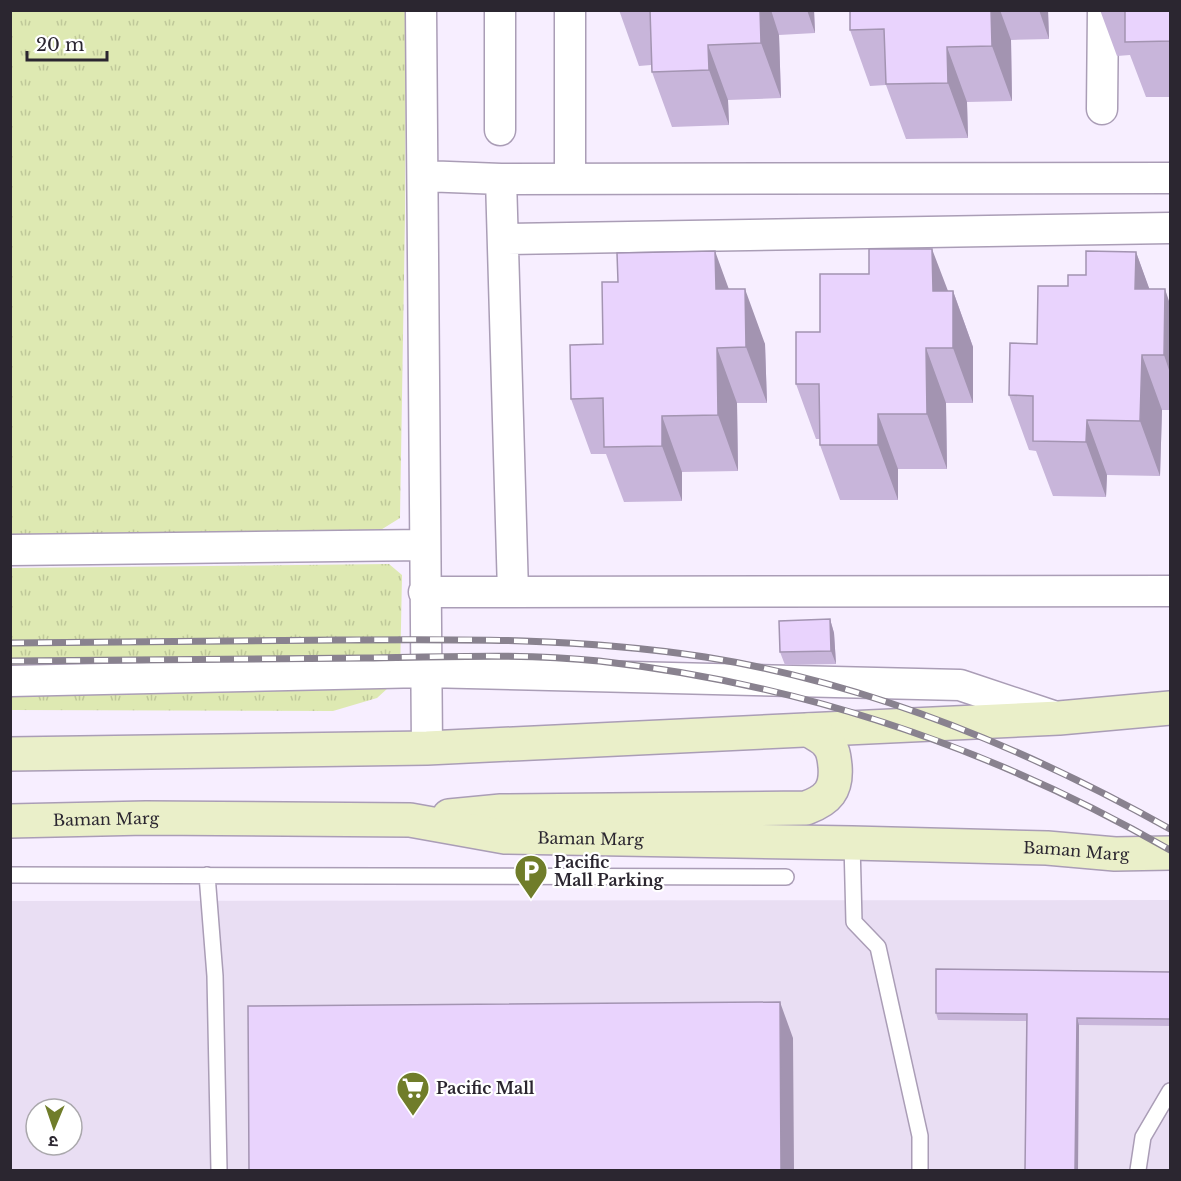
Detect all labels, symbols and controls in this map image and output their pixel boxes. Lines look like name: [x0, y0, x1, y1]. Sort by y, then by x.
scale bar: [27, 24, 106, 62]
text: 20 m: [36, 34, 84, 56]
street label: Baman Marg: [53, 808, 160, 830]
street label: Baman Marg: [537, 828, 644, 849]
street label: Baman Marg: [1023, 837, 1130, 864]
place label: Pacific Mall Parking: [554, 852, 665, 890]
parking icon: Pacific Mall Parking: [513, 853, 549, 900]
supermarket icon: Pacific Mall: [395, 1070, 431, 1117]
place label: Pacific Mall: [436, 1078, 535, 1098]
north arrow: [24, 1097, 84, 1157]
text: उ: [48, 1132, 59, 1152]

